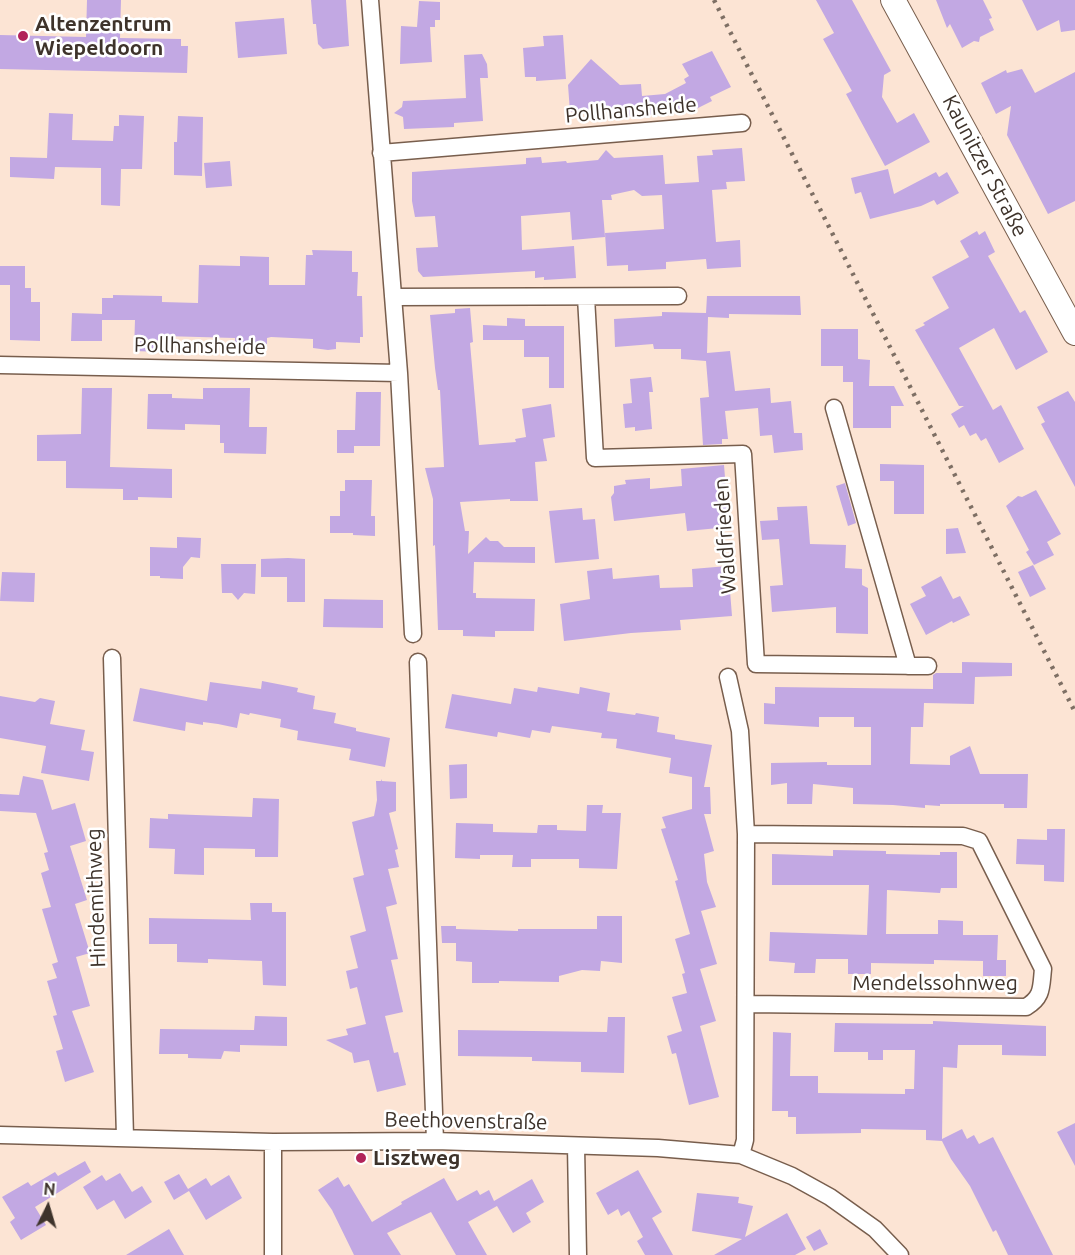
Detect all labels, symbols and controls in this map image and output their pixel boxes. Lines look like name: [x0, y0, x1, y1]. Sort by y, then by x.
place label: Altenzentrum Wiepeldoorn: [35, 11, 172, 61]
marker: Altenzentrum Wiepeldoorn: [16, 29, 30, 43]
street label: Kaunitzer Straße: [937, 91, 1033, 241]
street label: Pollhansheide: [564, 92, 698, 128]
street label: Pollhansheide: [134, 332, 266, 360]
street label: Waldfrieden: [708, 477, 742, 595]
street label: Hindemithweg: [81, 828, 111, 968]
street label: Mendelssohnweg: [852, 970, 1018, 996]
street label: Beethovenstraße: [384, 1107, 548, 1135]
place label: Lisztweg: [373, 1145, 460, 1171]
marker: Lisztweg: [354, 1151, 368, 1165]
north arrow: [18, 1177, 78, 1237]
text: N: [43, 1180, 56, 1199]

